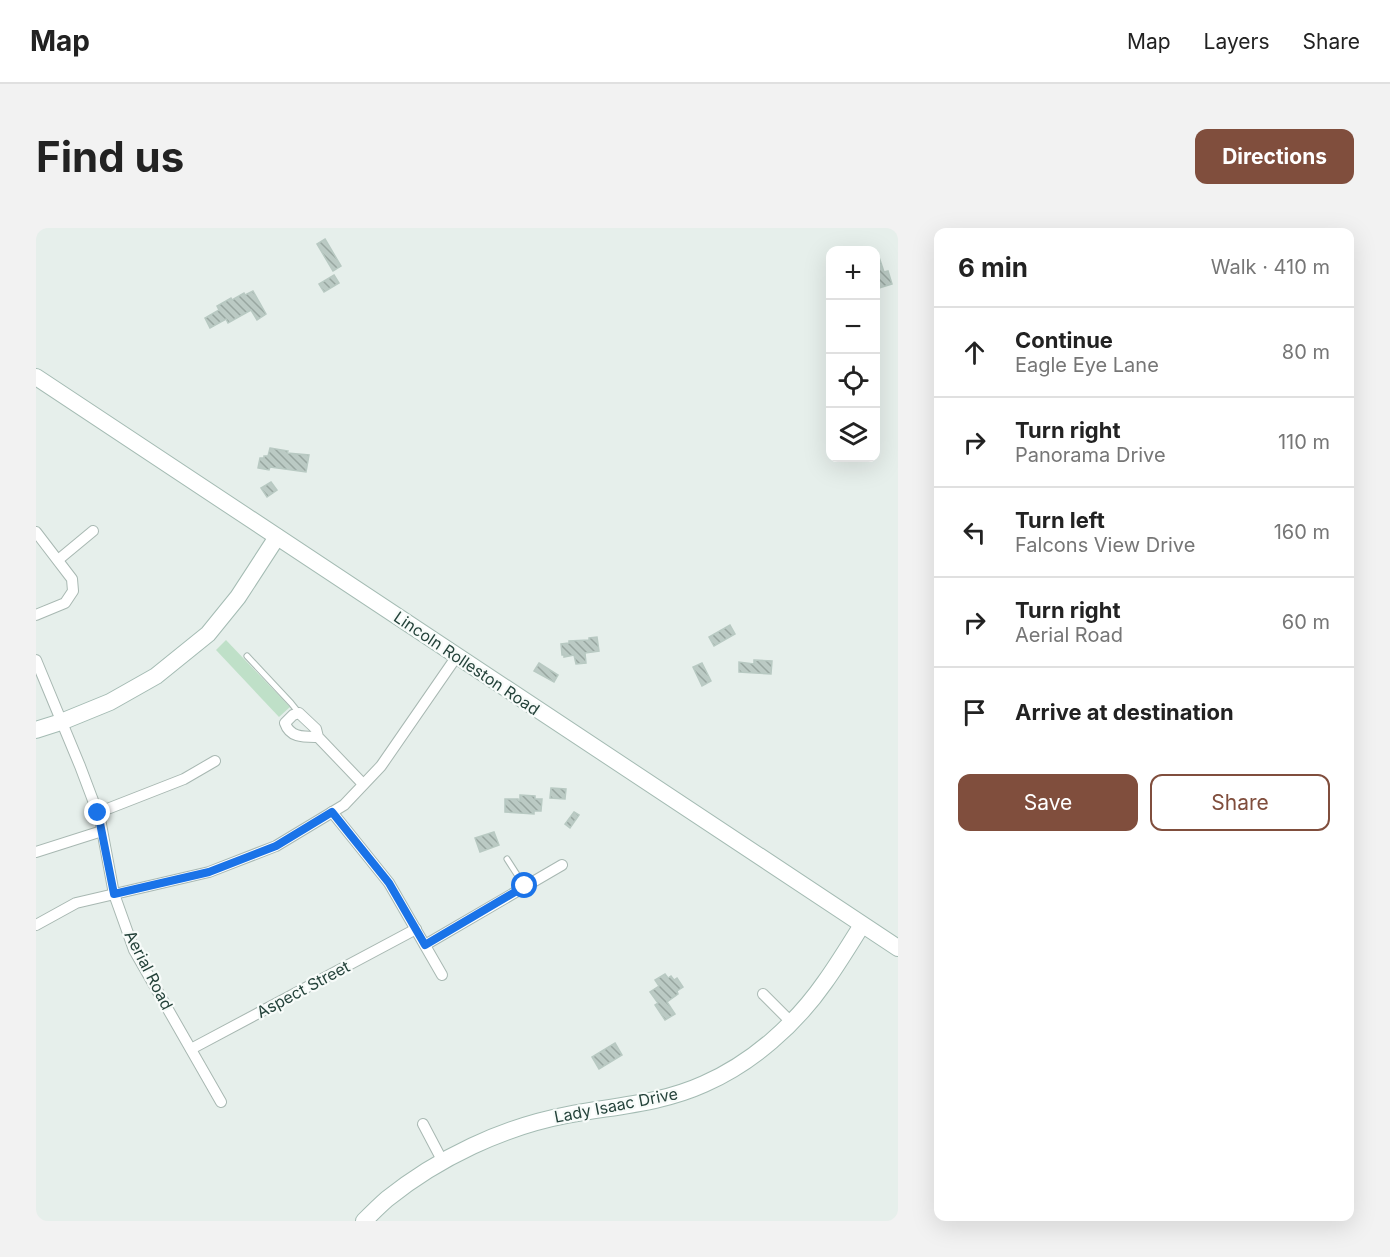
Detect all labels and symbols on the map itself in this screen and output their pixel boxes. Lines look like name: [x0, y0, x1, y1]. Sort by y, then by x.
street label: Lincoln Rolleston Road: [390, 607, 544, 719]
route end: [84, 799, 110, 825]
route start: [511, 872, 537, 898]
street label: Aerial Road: [120, 927, 178, 1013]
street label: Aspect Street: [253, 956, 353, 1022]
street label: Lady Isaac Drive: [553, 1083, 679, 1127]

